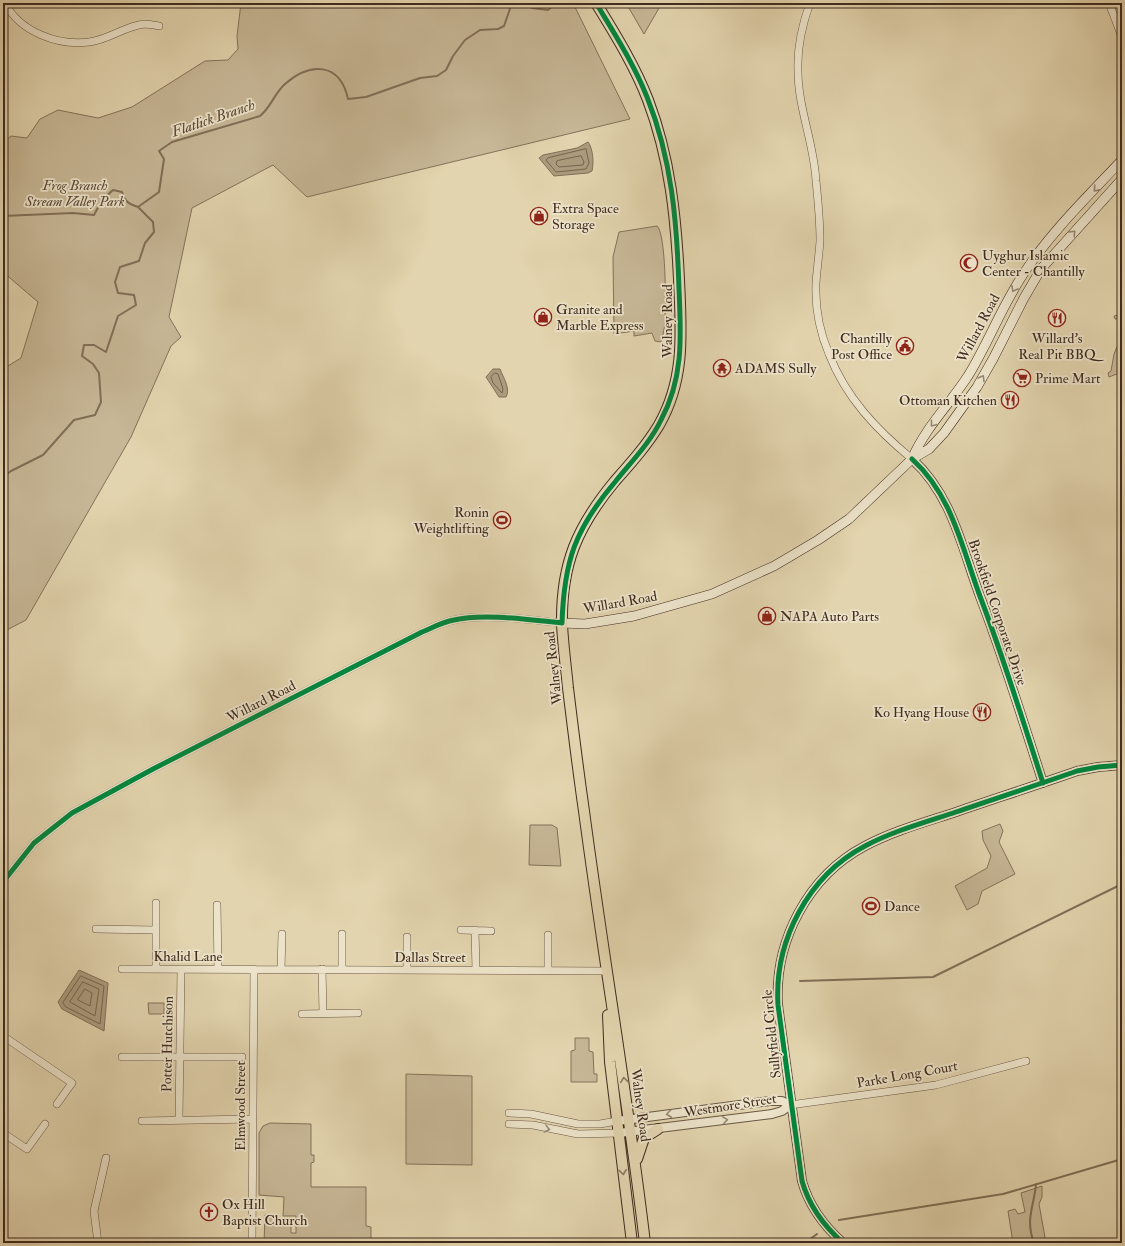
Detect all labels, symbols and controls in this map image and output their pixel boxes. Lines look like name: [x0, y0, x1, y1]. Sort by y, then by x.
water label: Flatlick Branch: [168, 95, 258, 142]
park label: Frog Branch Stream Valley Park: [24, 177, 125, 210]
one-way arrow: [1093, 184, 1100, 191]
place label: Extra Space Storage: [552, 200, 619, 233]
shop icon: Extra Space Storage: [529, 206, 549, 226]
one-way arrow: [1068, 230, 1075, 238]
place label: Uyghur Islamic Center - Chantilly: [982, 247, 1086, 281]
mosque icon: Uyghur Islamic Center - Chantilly: [959, 253, 979, 273]
street label: Walney Road: [659, 284, 677, 359]
one-way arrow: [1011, 285, 1019, 292]
street label: Willard Road: [953, 291, 1004, 366]
place label: Granite and Marble Express: [556, 301, 644, 335]
shop icon: Granite and Marble Express: [533, 307, 553, 327]
restaurant icon: Willard's Real Pit BBQ: [1047, 308, 1067, 328]
place label: Chantilly Post Office: [831, 330, 893, 363]
place label: Willard's Real Pit BBQ: [1018, 330, 1105, 363]
public building icon: Chantilly Post Office: [895, 336, 915, 356]
temple icon: ADAMS Sully: [712, 358, 732, 378]
place label: ADAMS Sully: [734, 360, 817, 378]
supermarket icon: Prime Mart: [1012, 368, 1032, 388]
place label: Prime Mart: [1035, 370, 1101, 387]
one-way arrow: [978, 375, 985, 382]
restaurant icon: Ottoman Kitchen: [1000, 390, 1020, 410]
place label: Ottoman Kitchen: [899, 392, 997, 409]
one-way arrow: [930, 420, 937, 427]
place label: Ronin Weightlifting: [413, 504, 490, 537]
sports icon: Ronin Weightlifting: [492, 510, 512, 530]
street label: Brookfield Corporate Drive: [964, 537, 1031, 688]
street label: Willard Road: [581, 588, 659, 618]
shop icon: NAPA Auto Parts: [757, 606, 777, 626]
place label: NAPA Auto Parts: [780, 608, 879, 625]
street label: Walney Road: [541, 630, 567, 707]
street label: Willard Road: [223, 677, 299, 727]
restaurant icon: Ko Hyang House: [972, 702, 992, 722]
place label: Ko Hyang House: [874, 704, 969, 722]
sports icon: Dance: [861, 896, 881, 916]
place label: Dance: [884, 898, 920, 915]
street label: Khalid Lane: [154, 948, 223, 965]
street label: Dallas Street: [394, 949, 466, 966]
street label: Sullyfield Circle: [758, 988, 786, 1079]
street label: Potter Hutchison: [158, 996, 177, 1092]
street label: Parke Long Court: [855, 1057, 959, 1092]
street label: Elmwood Street: [232, 1061, 249, 1151]
street label: Walney Road: [626, 1066, 654, 1143]
one-way arrow: [620, 1077, 629, 1083]
street label: Westmore Street: [682, 1090, 778, 1121]
one-way arrow: [666, 1109, 672, 1118]
one-way arrow: [721, 1116, 728, 1125]
one-way arrow: [543, 1124, 550, 1133]
one-way arrow: [618, 1169, 627, 1175]
place label: Ox Hill Baptist Church: [222, 1196, 308, 1230]
church icon: Ox Hill Baptist Church: [199, 1202, 219, 1222]

